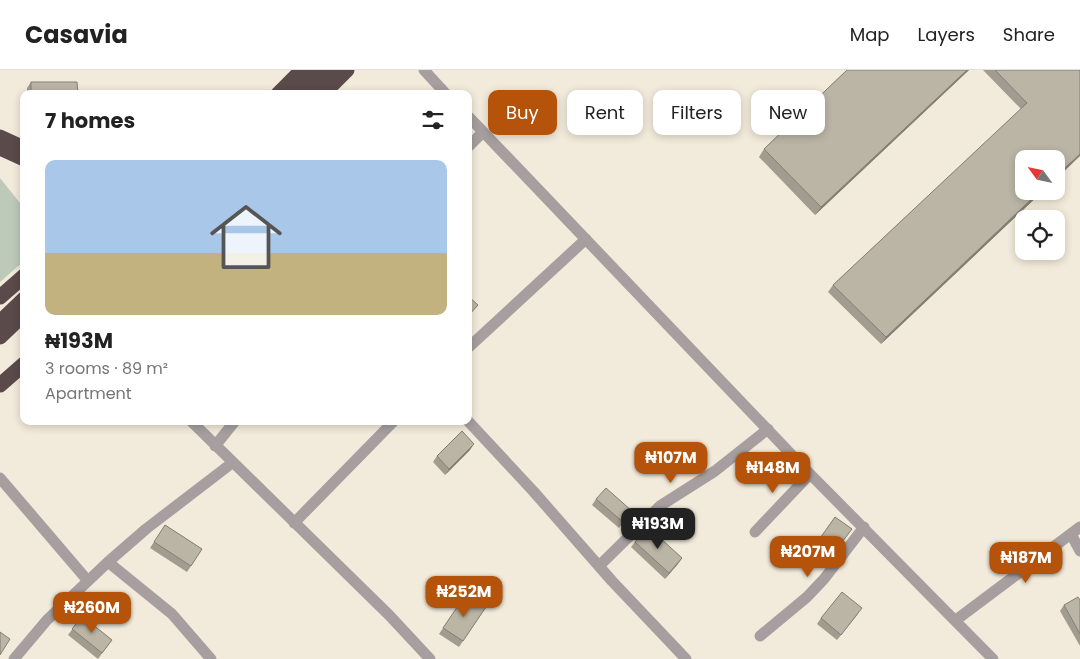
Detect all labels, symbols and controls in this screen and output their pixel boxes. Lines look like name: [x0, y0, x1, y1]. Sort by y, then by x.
text: Casavia: [25, 18, 128, 51]
text: Map: [850, 22, 890, 47]
text: Layers: [918, 22, 975, 47]
text: Share: [1003, 22, 1055, 47]
chip: Buy: [488, 90, 557, 135]
chip: Rent: [567, 90, 643, 135]
chip: Filters: [653, 90, 741, 135]
chip: New: [751, 90, 825, 135]
text: 7 homes: [45, 106, 135, 135]
icon: filters: [419, 106, 447, 134]
north arrow: [1015, 150, 1065, 200]
map controls: [1015, 150, 1065, 260]
icon: home: [201, 192, 291, 282]
button: locate: [1015, 210, 1065, 260]
text: ₦193M: [45, 326, 113, 355]
text: 3 rooms · 89 m²: [45, 357, 168, 380]
text: Apartment: [45, 382, 132, 405]
pin: ₦107M: [636, 442, 706, 484]
text: ₦107M: [645, 446, 697, 469]
pin: ₦148M: [738, 452, 808, 494]
text: ₦148M: [746, 456, 800, 479]
pin: ₦193M: [623, 508, 693, 550]
text: ₦193M: [632, 512, 684, 535]
pin: ₦207M: [773, 536, 843, 578]
text: ₦207M: [781, 540, 835, 563]
pin: ₦187M: [991, 542, 1061, 584]
text: ₦187M: [1000, 546, 1052, 569]
pin: ₦252M: [429, 576, 499, 618]
text: ₦252M: [437, 580, 491, 603]
pin: ₦260M: [57, 592, 127, 634]
text: ₦260M: [64, 596, 120, 619]

